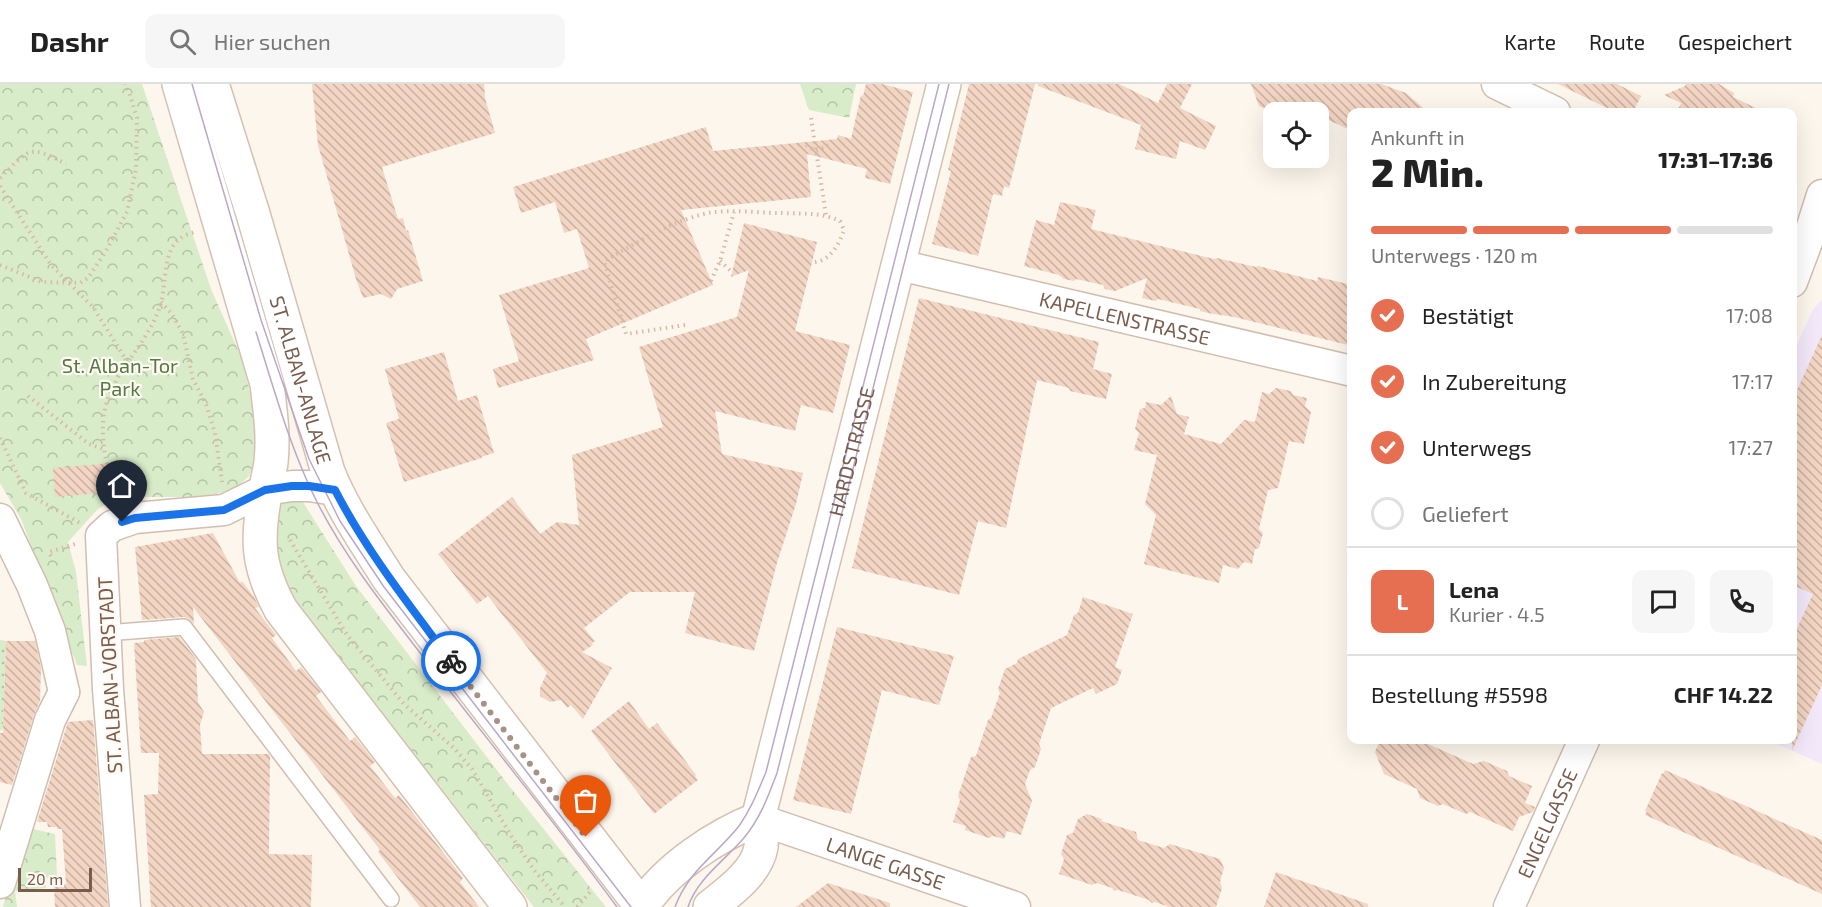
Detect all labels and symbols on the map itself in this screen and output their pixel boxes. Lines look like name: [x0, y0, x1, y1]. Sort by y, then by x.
street label: KAPELLENSTRASSE: [1037, 286, 1213, 349]
street label: ST. ALBAN-ANLAGE: [265, 293, 337, 467]
park label: St. Alban-Tor Park: [62, 353, 178, 400]
street label: HARDSTRASSE: [823, 384, 879, 519]
pin: [96, 460, 147, 522]
street label: ST. ALBAN-VORSTADT: [92, 576, 126, 774]
courier: [421, 631, 481, 691]
street label: ENGELGASSE: [1512, 764, 1582, 882]
pin: [560, 775, 611, 837]
street label: LANGE GASSE: [823, 831, 948, 894]
scale bar: [18, 865, 92, 892]

